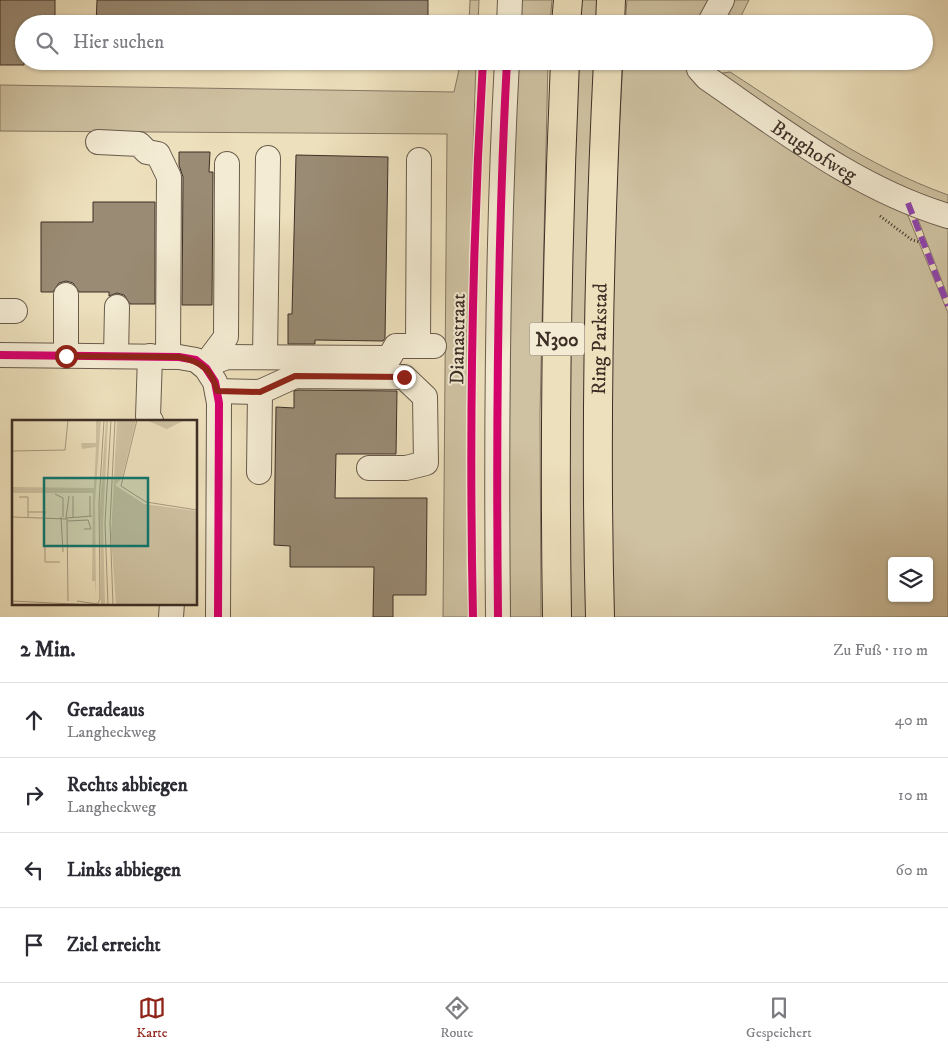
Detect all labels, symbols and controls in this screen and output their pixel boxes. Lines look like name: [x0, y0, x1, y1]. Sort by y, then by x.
search box: [15, 15, 933, 70]
icon: search: [33, 29, 61, 57]
text: Hier suchen: [73, 31, 164, 54]
street label: Brughofweg: [766, 115, 861, 188]
street label: Ring Parkstad: [587, 283, 614, 395]
street label: Dianastraat: [445, 293, 472, 385]
road number: N300: [530, 322, 584, 356]
route start: [55, 345, 78, 368]
route end: [393, 366, 416, 389]
inset map: [12, 420, 198, 604]
map controls: [888, 557, 933, 602]
button: layers: [888, 557, 933, 602]
text: 2 Min.: [20, 637, 75, 663]
text: Zu Fuß · 110 m: [833, 640, 928, 660]
text: Geradeaus: [67, 699, 144, 722]
icon: ahead: [20, 706, 48, 734]
text: 40 m: [895, 710, 928, 730]
text: Langheckweg: [67, 722, 156, 742]
text: Rechts abbiegen: [67, 774, 188, 797]
icon: right: [20, 781, 48, 809]
text: 10 m: [898, 785, 928, 805]
text: Langheckweg: [67, 797, 156, 817]
icon: left: [20, 856, 48, 884]
text: Links abbiegen: [67, 859, 181, 882]
text: 60 m: [896, 860, 928, 880]
icon: arrive: [20, 931, 48, 959]
text: Ziel erreicht: [67, 934, 161, 957]
tab: Karte: [136, 994, 168, 1042]
tab: Route: [440, 994, 473, 1042]
tab: Gespeichert: [746, 994, 812, 1042]

